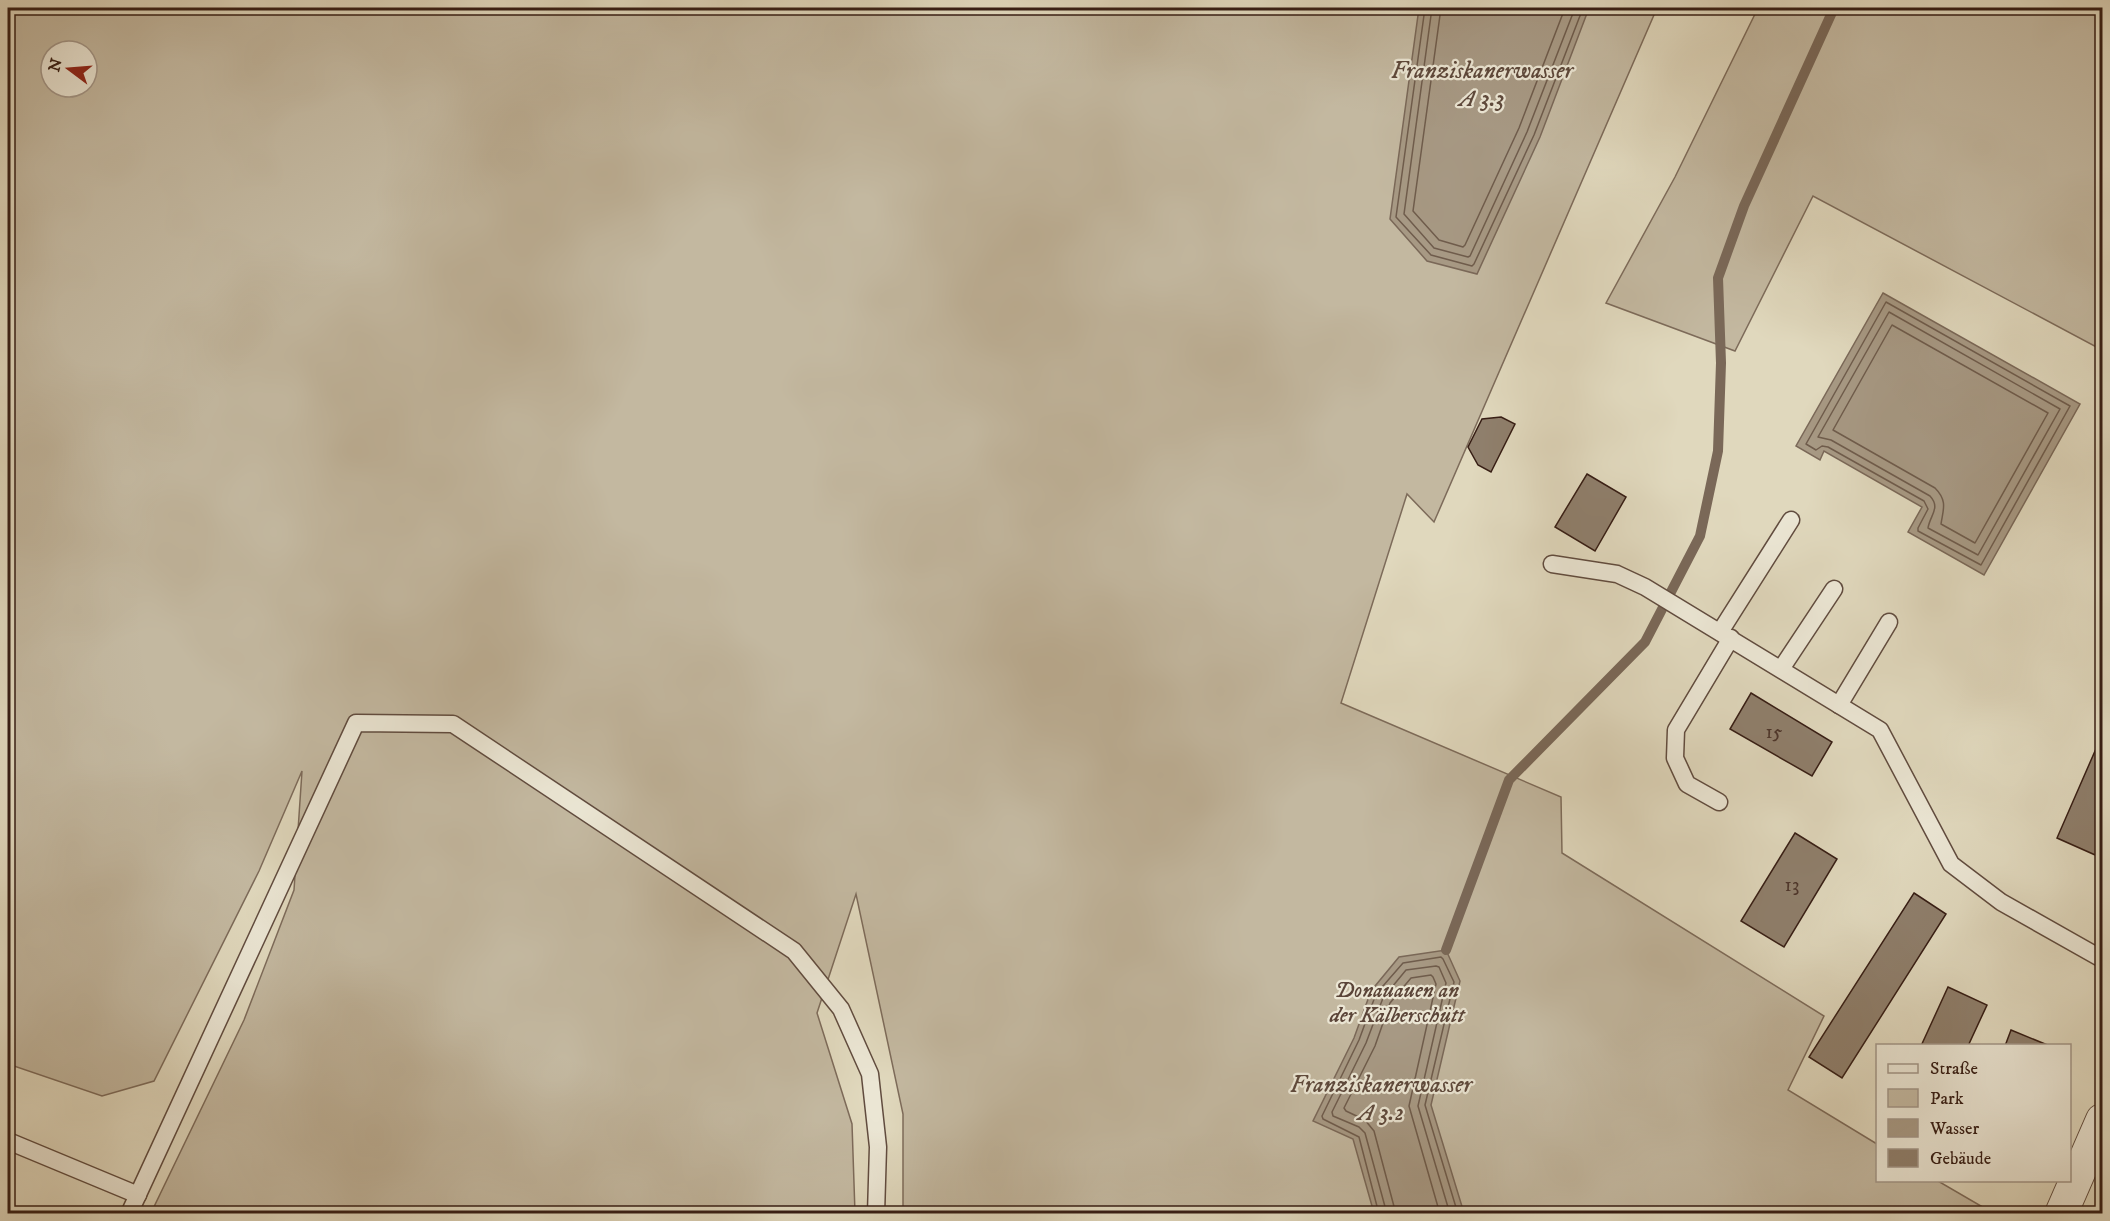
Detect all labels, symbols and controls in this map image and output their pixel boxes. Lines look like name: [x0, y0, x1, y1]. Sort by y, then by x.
north arrow: [39, 39, 99, 99]
text: N: [44, 56, 67, 74]
water label: Franziskanerwasser A 3.3: [1391, 56, 1575, 114]
house number: 15: [1765, 720, 1783, 745]
house number: 13: [1785, 873, 1799, 898]
park label: Donauauen an der Kälberschütt: [1329, 977, 1466, 1029]
legend: [1876, 1044, 2071, 1182]
text: Straße: [1930, 1058, 1978, 1080]
water label: Franziskanerwasser A 3.2: [1290, 1070, 1474, 1128]
text: Park: [1930, 1088, 1964, 1110]
text: Wasser: [1929, 1118, 1980, 1140]
text: Gebäude: [1930, 1148, 1991, 1170]

